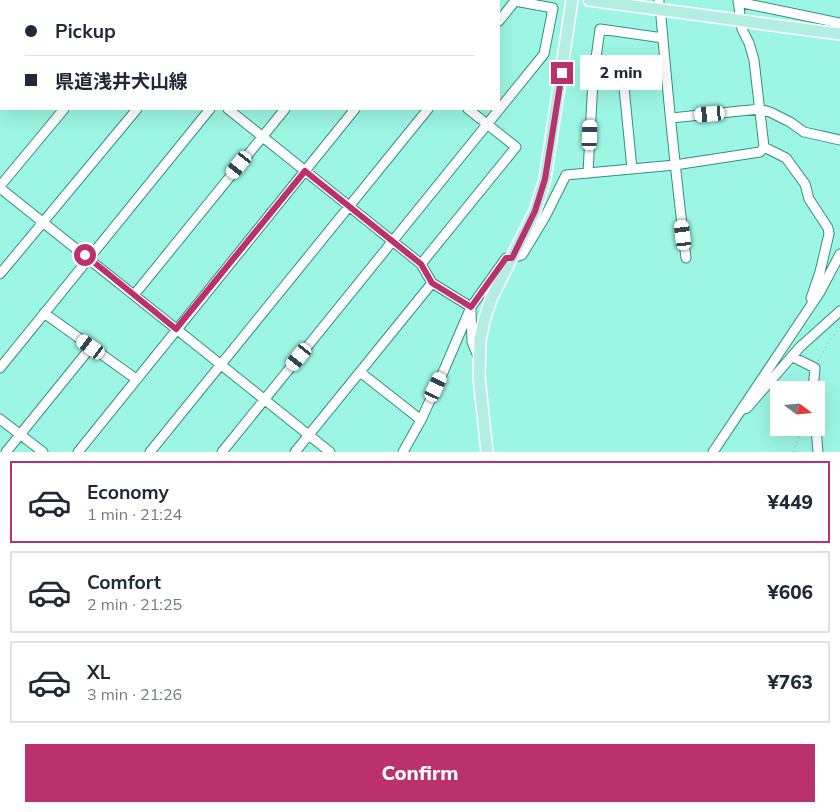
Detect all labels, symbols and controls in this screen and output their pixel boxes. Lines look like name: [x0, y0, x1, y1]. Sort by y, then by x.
text: Pickup: [55, 19, 116, 43]
callout: 2 min: [580, 56, 662, 90]
route end: [551, 62, 573, 84]
text: 2 min: [600, 62, 642, 82]
text: 県道浅井犬山線: [55, 69, 188, 93]
car: [694, 105, 725, 123]
car: [581, 120, 598, 150]
car: [223, 149, 254, 181]
car: [673, 219, 692, 251]
route start: [74, 244, 96, 266]
car: [74, 332, 107, 362]
car: [283, 341, 314, 373]
car: [422, 370, 449, 404]
north arrow: [770, 381, 825, 436]
map controls: [770, 381, 825, 436]
icon: car: [27, 480, 72, 525]
text: Economy: [87, 480, 169, 504]
text: ¥449: [767, 490, 813, 514]
text: 1 min · 21:24: [87, 504, 182, 524]
icon: car: [27, 570, 72, 615]
text: Comfort: [87, 570, 161, 594]
text: ¥606: [767, 580, 813, 604]
text: 2 min · 21:25: [87, 594, 182, 614]
icon: car: [27, 660, 72, 705]
text: XL: [87, 660, 110, 684]
text: ¥763: [767, 670, 813, 694]
text: 3 min · 21:26: [87, 684, 182, 704]
button: Confirm: [25, 744, 815, 802]

